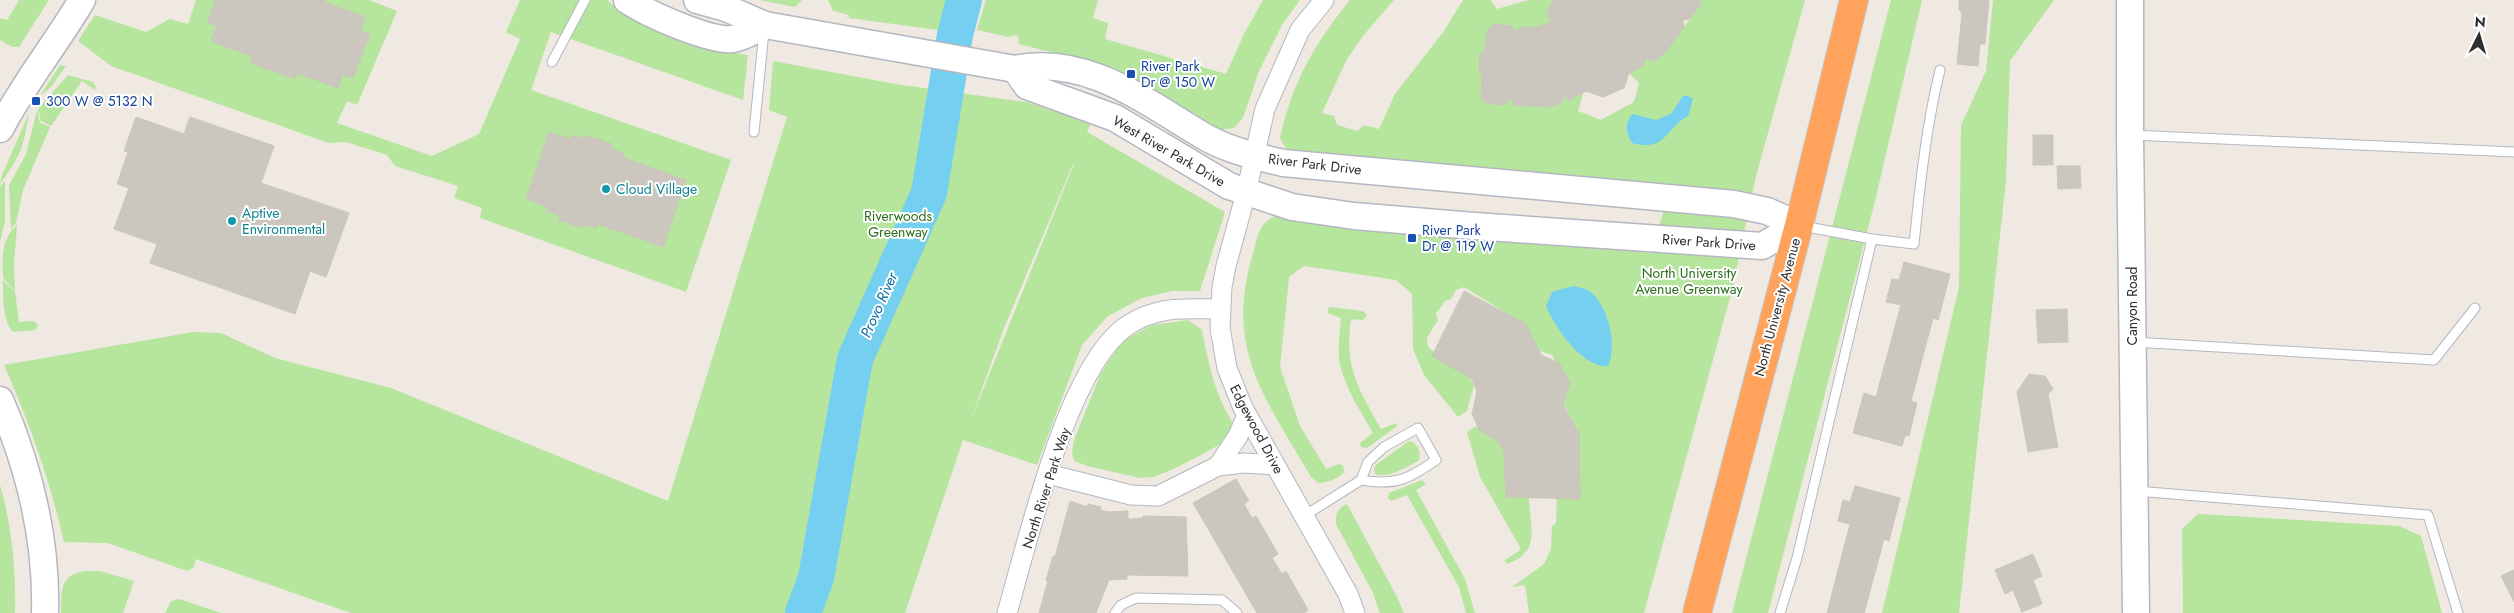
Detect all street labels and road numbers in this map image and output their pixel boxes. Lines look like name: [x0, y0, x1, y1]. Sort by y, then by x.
street label: West River Park Drive: [1109, 111, 1229, 191]
street label: River Park Drive: [1267, 148, 1363, 180]
street label: River Park Drive: [1661, 229, 1757, 255]
street label: North University Avenue: [1749, 236, 1805, 378]
street label: Canyon Road: [2122, 267, 2142, 345]
street label: Edgewood Drive: [1225, 381, 1289, 477]
street label: North River Park Way: [1017, 424, 1075, 551]

